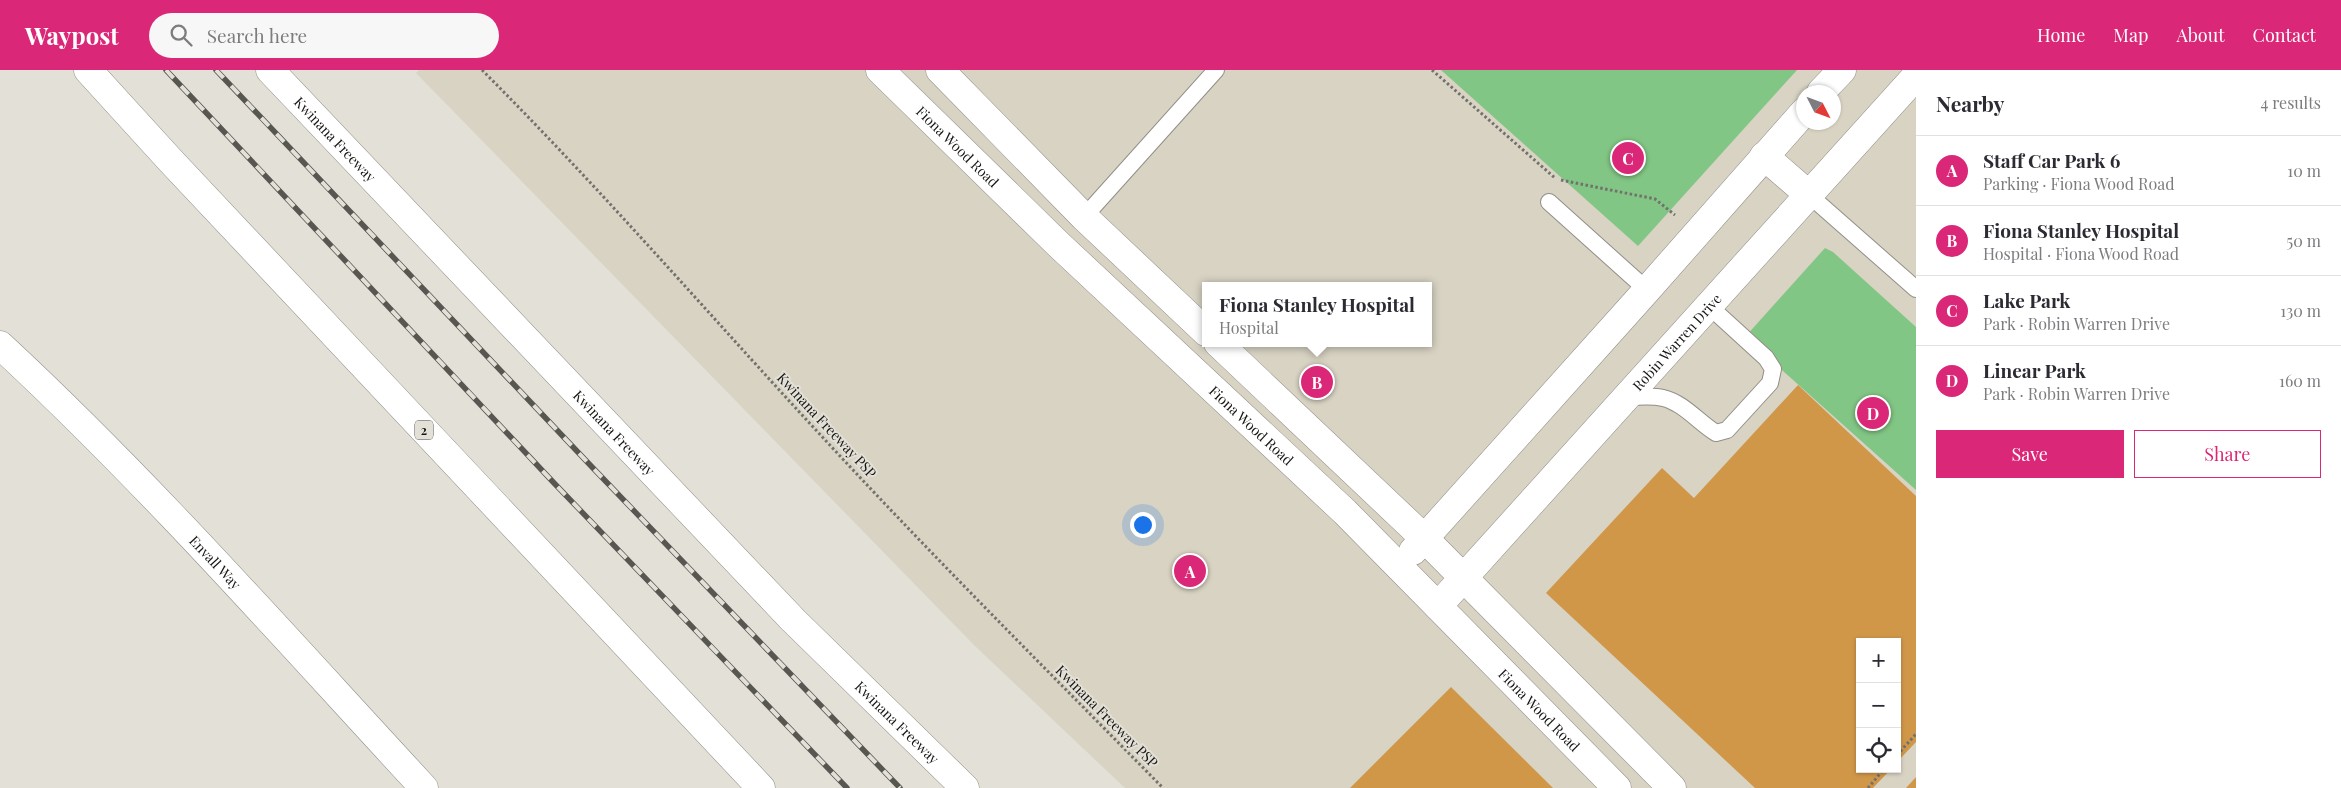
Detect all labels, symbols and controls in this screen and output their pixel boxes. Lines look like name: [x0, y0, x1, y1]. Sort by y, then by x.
search box: [149, 13, 499, 58]
text: Waypost: [25, 19, 119, 51]
icon: search: [167, 21, 195, 49]
text: Search here: [207, 22, 307, 48]
text: Home: [2037, 23, 2085, 47]
text: Map: [2113, 23, 2148, 47]
text: About: [2176, 23, 2225, 47]
text: Contact: [2253, 23, 2316, 47]
north arrow: [1796, 85, 1841, 130]
text: Nearby: [1936, 89, 2005, 117]
street label: Kwinana Freeway: [290, 92, 381, 186]
text: 4 results: [2260, 92, 2321, 113]
street label: Fiona Wood Road: [912, 101, 1003, 191]
pin: C: [1612, 139, 1644, 177]
text: Staff Car Park 6: [1983, 147, 2120, 173]
text: A: [1947, 160, 1957, 181]
text: 10 m: [2287, 160, 2321, 181]
text: Parking · Fiona Wood Road: [1983, 173, 2174, 194]
text: Fiona Stanley Hospital: [1983, 217, 2179, 243]
text: B: [1947, 230, 1957, 251]
text: 50 m: [2287, 230, 2321, 251]
text: Hospital · Fiona Wood Road: [1983, 243, 2179, 264]
popup: [1202, 282, 1432, 347]
text: Lake Park: [1983, 287, 2070, 313]
street label: Robin Warren Drive: [1628, 289, 1725, 394]
text: Fiona Stanley Hospital: [1219, 291, 1415, 317]
text: C: [1946, 300, 1958, 321]
text: 130 m: [2280, 300, 2321, 321]
text: Park · Robin Warren Drive: [1983, 313, 2170, 334]
text: Hospital: [1219, 317, 1279, 338]
text: Linear Park: [1983, 357, 2086, 383]
pin: B: [1301, 363, 1333, 401]
street label: Kwinana Freeway PSP: [773, 368, 881, 482]
text: D: [1946, 370, 1958, 391]
text: 160 m: [2279, 370, 2321, 391]
street label: Fiona Wood Road: [1206, 381, 1298, 469]
text: Park · Robin Warren Drive: [1983, 383, 2170, 404]
street label: Kwinana Freeway: [569, 386, 660, 479]
pin: D: [1857, 394, 1889, 432]
road number: 2: [415, 420, 433, 440]
button: Save: [1936, 430, 2124, 478]
button: Share: [2134, 430, 2321, 478]
your location: [1130, 512, 1156, 538]
street label: Envall Way: [186, 531, 246, 593]
pin: A: [1174, 552, 1206, 590]
map controls: [1856, 638, 1901, 773]
button: +: [1856, 638, 1901, 683]
street label: Kwinana Freeway PSP: [1052, 661, 1162, 771]
street label: Fiona Wood Road: [1495, 664, 1585, 755]
street label: Kwinana Freeway: [851, 677, 944, 768]
button: −: [1856, 683, 1901, 728]
button: locate: [1856, 728, 1901, 773]

